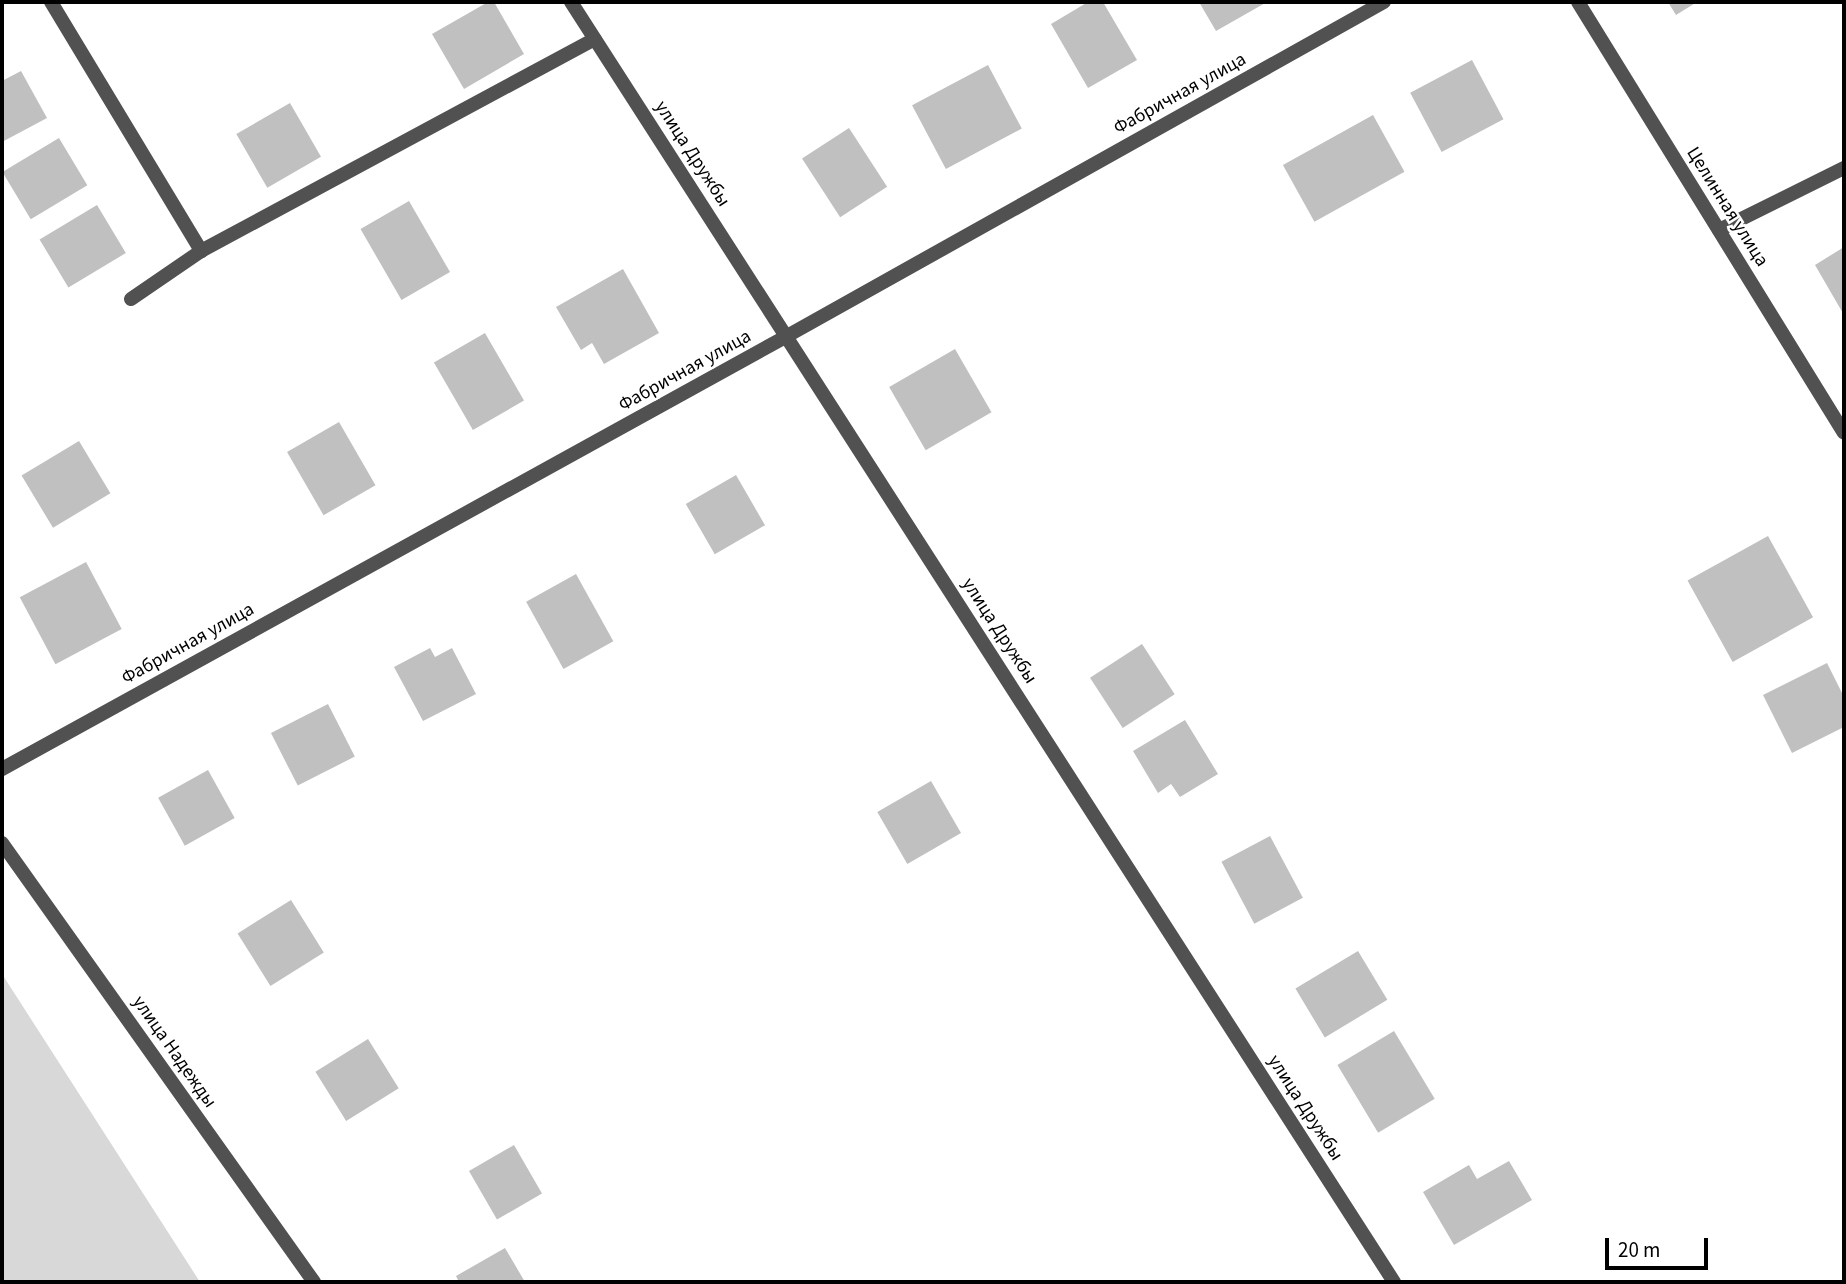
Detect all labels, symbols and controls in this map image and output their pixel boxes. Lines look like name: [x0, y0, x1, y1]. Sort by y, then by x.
street label: Фабричная улица: [1110, 48, 1250, 140]
street label: улица Дружбы: [649, 97, 735, 211]
street label: Целинная улица: [1681, 143, 1773, 271]
street label: Фабричная улица: [615, 325, 755, 417]
street label: улица Дружбы: [956, 574, 1042, 688]
street label: Фабричная улица: [118, 598, 258, 690]
street label: улица Надежды: [127, 992, 221, 1112]
street label: улица Дружбы: [1262, 1051, 1348, 1165]
scale bar: [1608, 1224, 1711, 1268]
text: 20 m: [1618, 1235, 1660, 1265]

